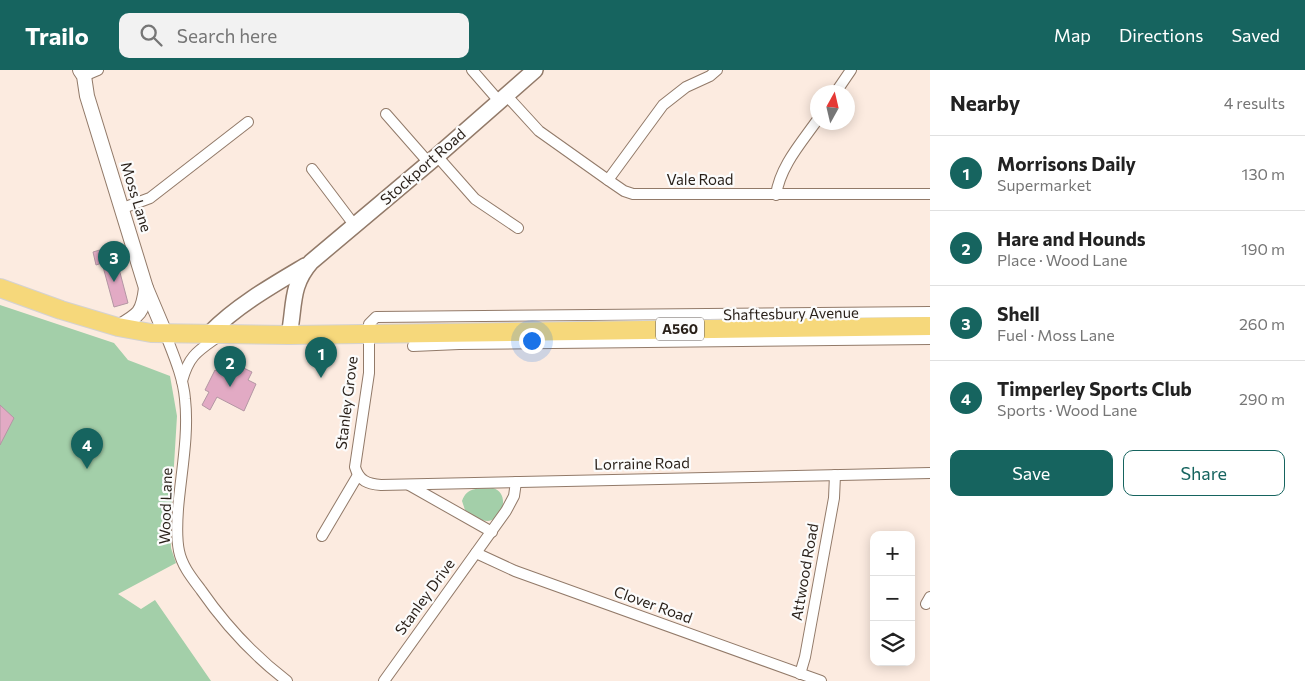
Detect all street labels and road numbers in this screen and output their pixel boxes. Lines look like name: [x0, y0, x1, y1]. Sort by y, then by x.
street label: Stockport Road: [376, 124, 469, 208]
street label: Moss Lane: [118, 159, 156, 234]
street label: Vale Road: [667, 170, 733, 188]
street label: Shaftesbury Avenue: [723, 303, 859, 323]
road number: A560: [656, 318, 704, 340]
street label: Stanley Grove: [331, 355, 361, 451]
street label: Lorraine Road: [594, 453, 690, 473]
street label: Wood Lane: [155, 467, 175, 545]
street label: Attwood Road: [787, 522, 821, 622]
street label: Stanley Drive: [391, 555, 458, 638]
street label: Clover Road: [612, 582, 695, 627]

